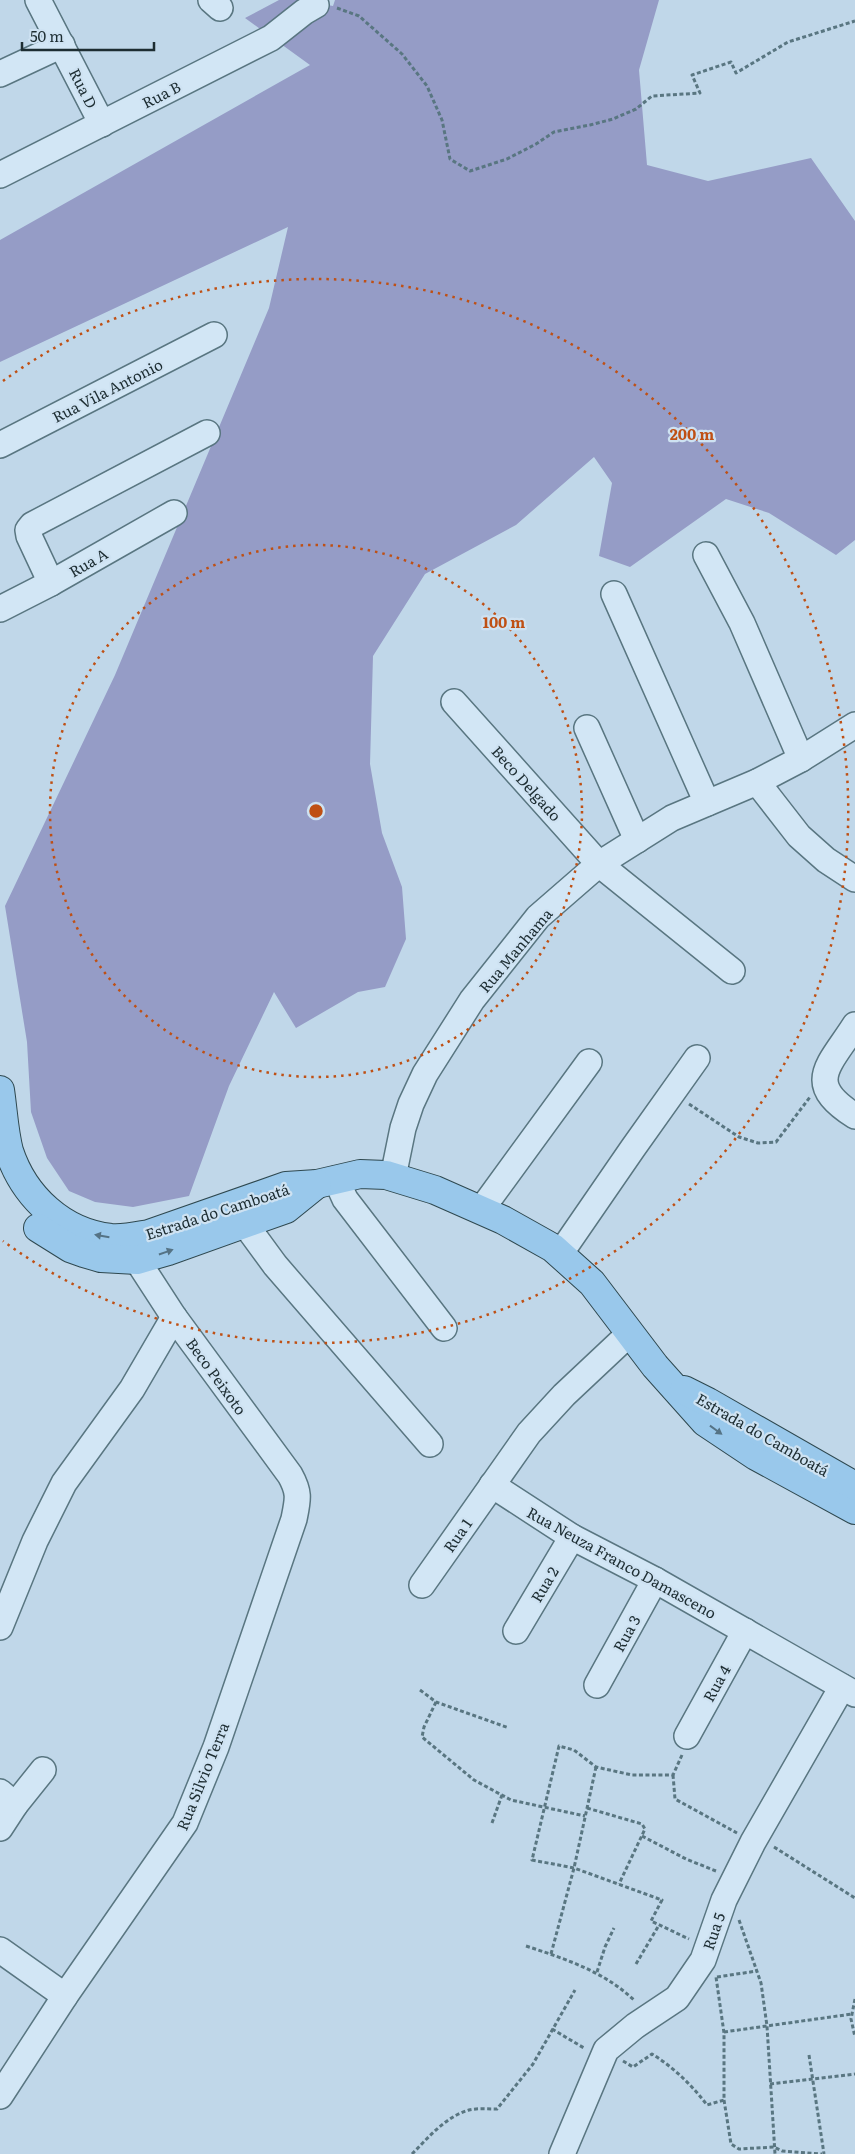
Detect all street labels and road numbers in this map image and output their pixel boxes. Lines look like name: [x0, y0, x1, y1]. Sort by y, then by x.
street label: Rua D: [64, 64, 104, 112]
street label: Rua B: [138, 74, 184, 113]
street label: Rua Vila Antonio: [48, 352, 166, 428]
street label: Rua A: [64, 542, 112, 582]
street label: Beco Delgado: [487, 740, 567, 826]
street label: Rua Manhama: [473, 902, 558, 997]
street label: Estrada do Camboatá: [142, 1177, 293, 1245]
street label: Beco Peixoto: [181, 1333, 253, 1419]
street label: Estrada do Camboatá: [692, 1387, 834, 1482]
street label: Rua Neuza Franco Damasceno: [523, 1500, 721, 1624]
street label: Rua 1: [437, 1513, 477, 1557]
street label: Rua 2: [524, 1561, 564, 1606]
street label: Rua 3: [607, 1610, 645, 1656]
street label: Rua 4: [696, 1660, 736, 1706]
street label: Rua Silvio Terra: [170, 1718, 235, 1834]
street label: Rua 5: [696, 1909, 730, 1953]

